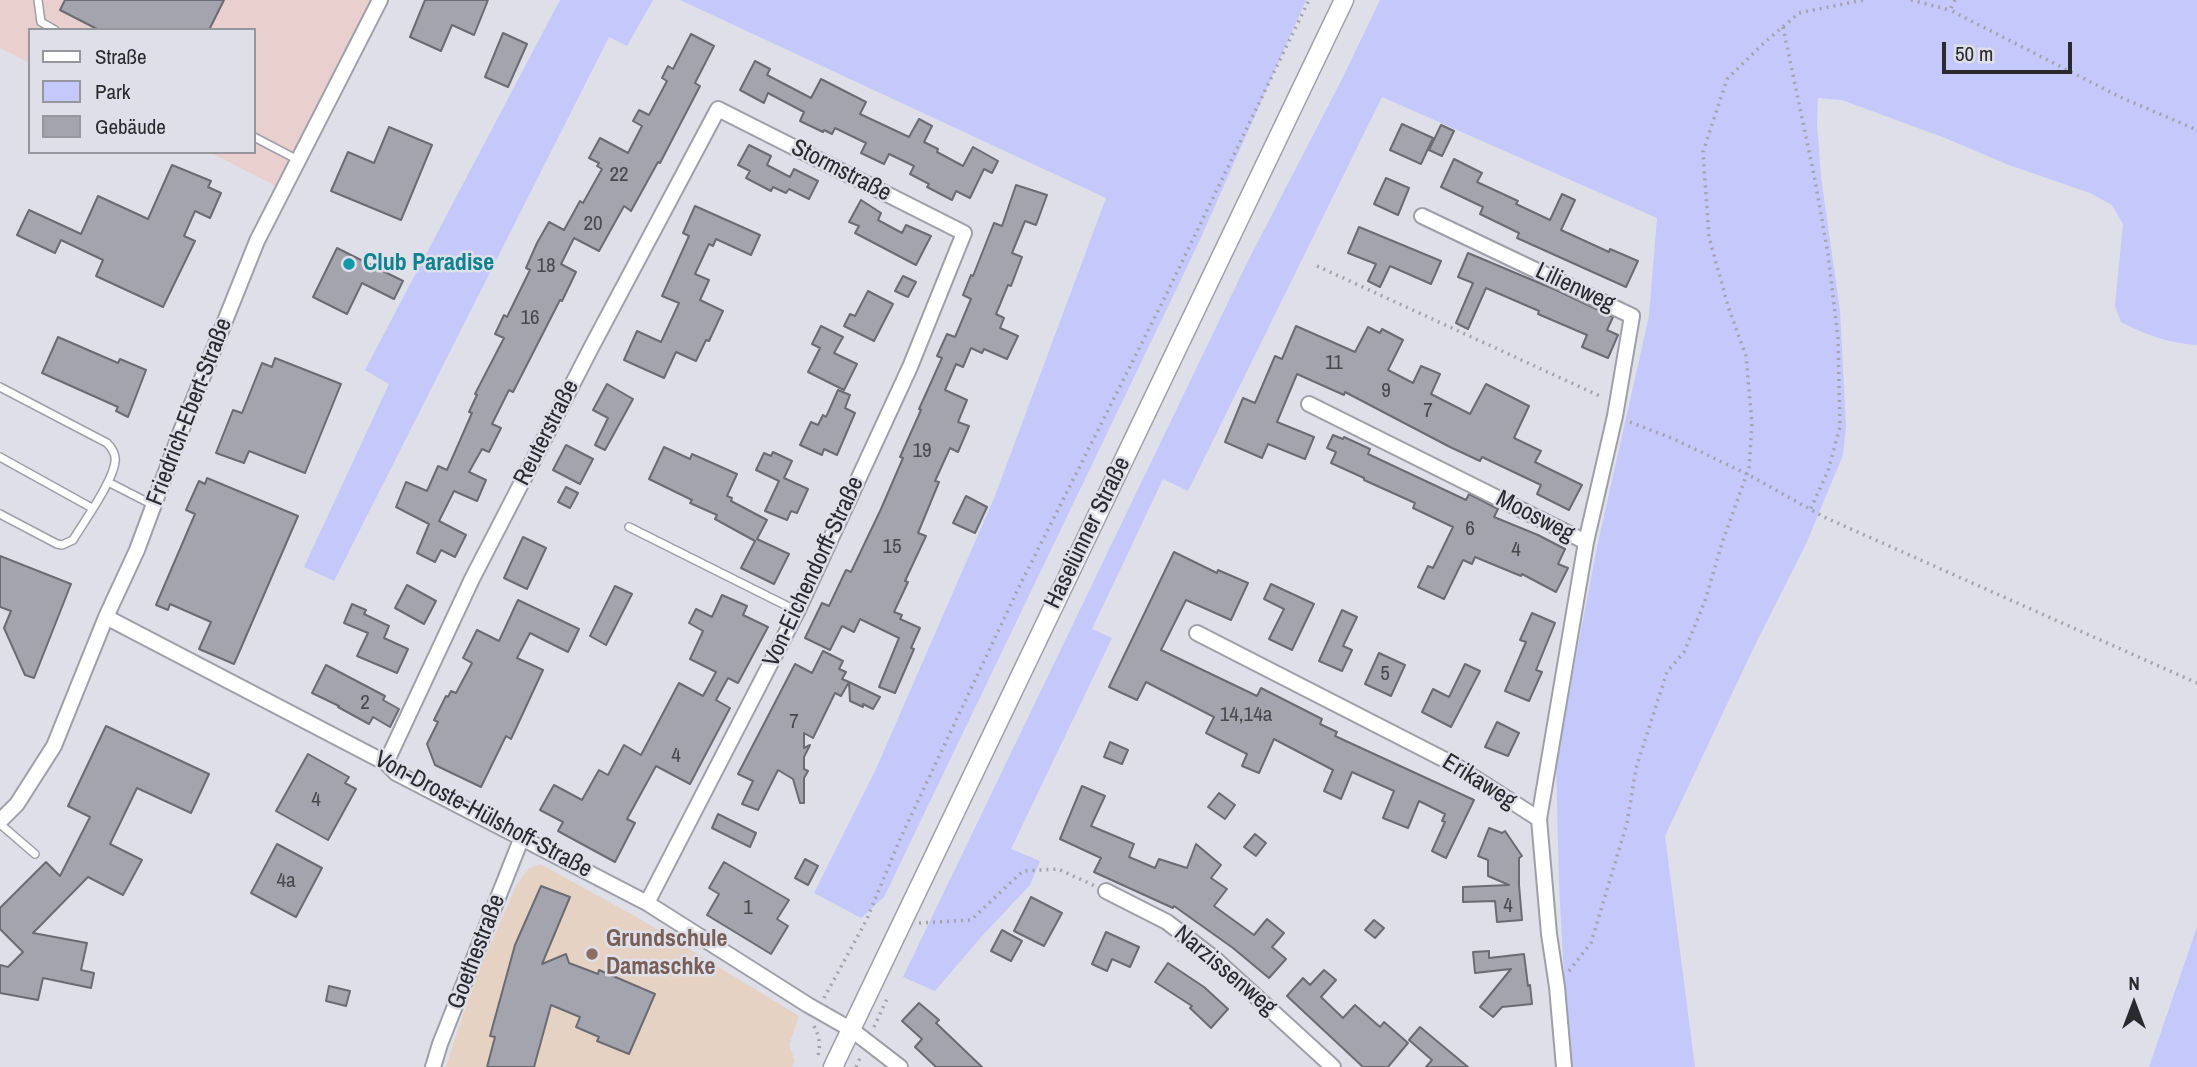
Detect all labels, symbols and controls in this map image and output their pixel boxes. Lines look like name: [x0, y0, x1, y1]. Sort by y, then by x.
legend: [28, 28, 256, 154]
scale bar: [1945, 28, 2074, 72]
text: 50 m: [1955, 39, 1993, 68]
text: Straße: [95, 42, 147, 71]
text: Park: [95, 77, 130, 106]
text: Gebäude: [95, 112, 166, 141]
street label: Stormstraße: [786, 134, 896, 208]
house number: 22: [609, 162, 629, 188]
house number: 20: [583, 211, 603, 237]
place label: Club Paradise: [363, 250, 494, 278]
house number: 18: [536, 253, 556, 279]
marker: Club Paradise: [341, 256, 357, 272]
street label: Lilienweg: [1531, 257, 1619, 319]
house number: 16: [520, 305, 540, 331]
street label: Friedrich-Ebert-Straße: [141, 314, 239, 510]
house number: 11: [1325, 350, 1343, 376]
street label: Reuterstraße: [508, 375, 586, 491]
house number: 9: [1381, 378, 1391, 404]
house number: 7: [1423, 398, 1433, 424]
house number: 19: [912, 438, 932, 464]
street label: Haselünner Straße: [1039, 452, 1137, 614]
street label: Von-Eichendorff-Straße: [757, 472, 871, 672]
street label: Moosweg: [1491, 485, 1579, 549]
house number: 6: [1465, 516, 1475, 542]
house number: 15: [882, 534, 902, 560]
house number: 4: [1511, 537, 1521, 563]
house number: 5: [1380, 661, 1390, 687]
house number: 2: [360, 690, 370, 716]
house number: 14,14a: [1220, 702, 1272, 728]
house number: 7: [789, 709, 799, 735]
house number: 4: [671, 743, 681, 769]
street label: Von-Droste-Hülshoff-Straße: [369, 745, 597, 885]
street label: Erikaweg: [1437, 748, 1521, 816]
house number: 4: [311, 787, 321, 813]
house number: 4a: [276, 868, 296, 894]
street label: Goethestraße: [442, 891, 512, 1013]
house number: 4: [1503, 893, 1513, 919]
house number: 1: [743, 895, 753, 921]
street label: Narzissenweg: [1168, 920, 1282, 1022]
place label: Grundschule Damaschke: [606, 926, 727, 982]
marker: Grundschule Damaschke: [584, 946, 600, 962]
north arrow: [2099, 969, 2169, 1039]
text: N: [2128, 970, 2140, 996]

